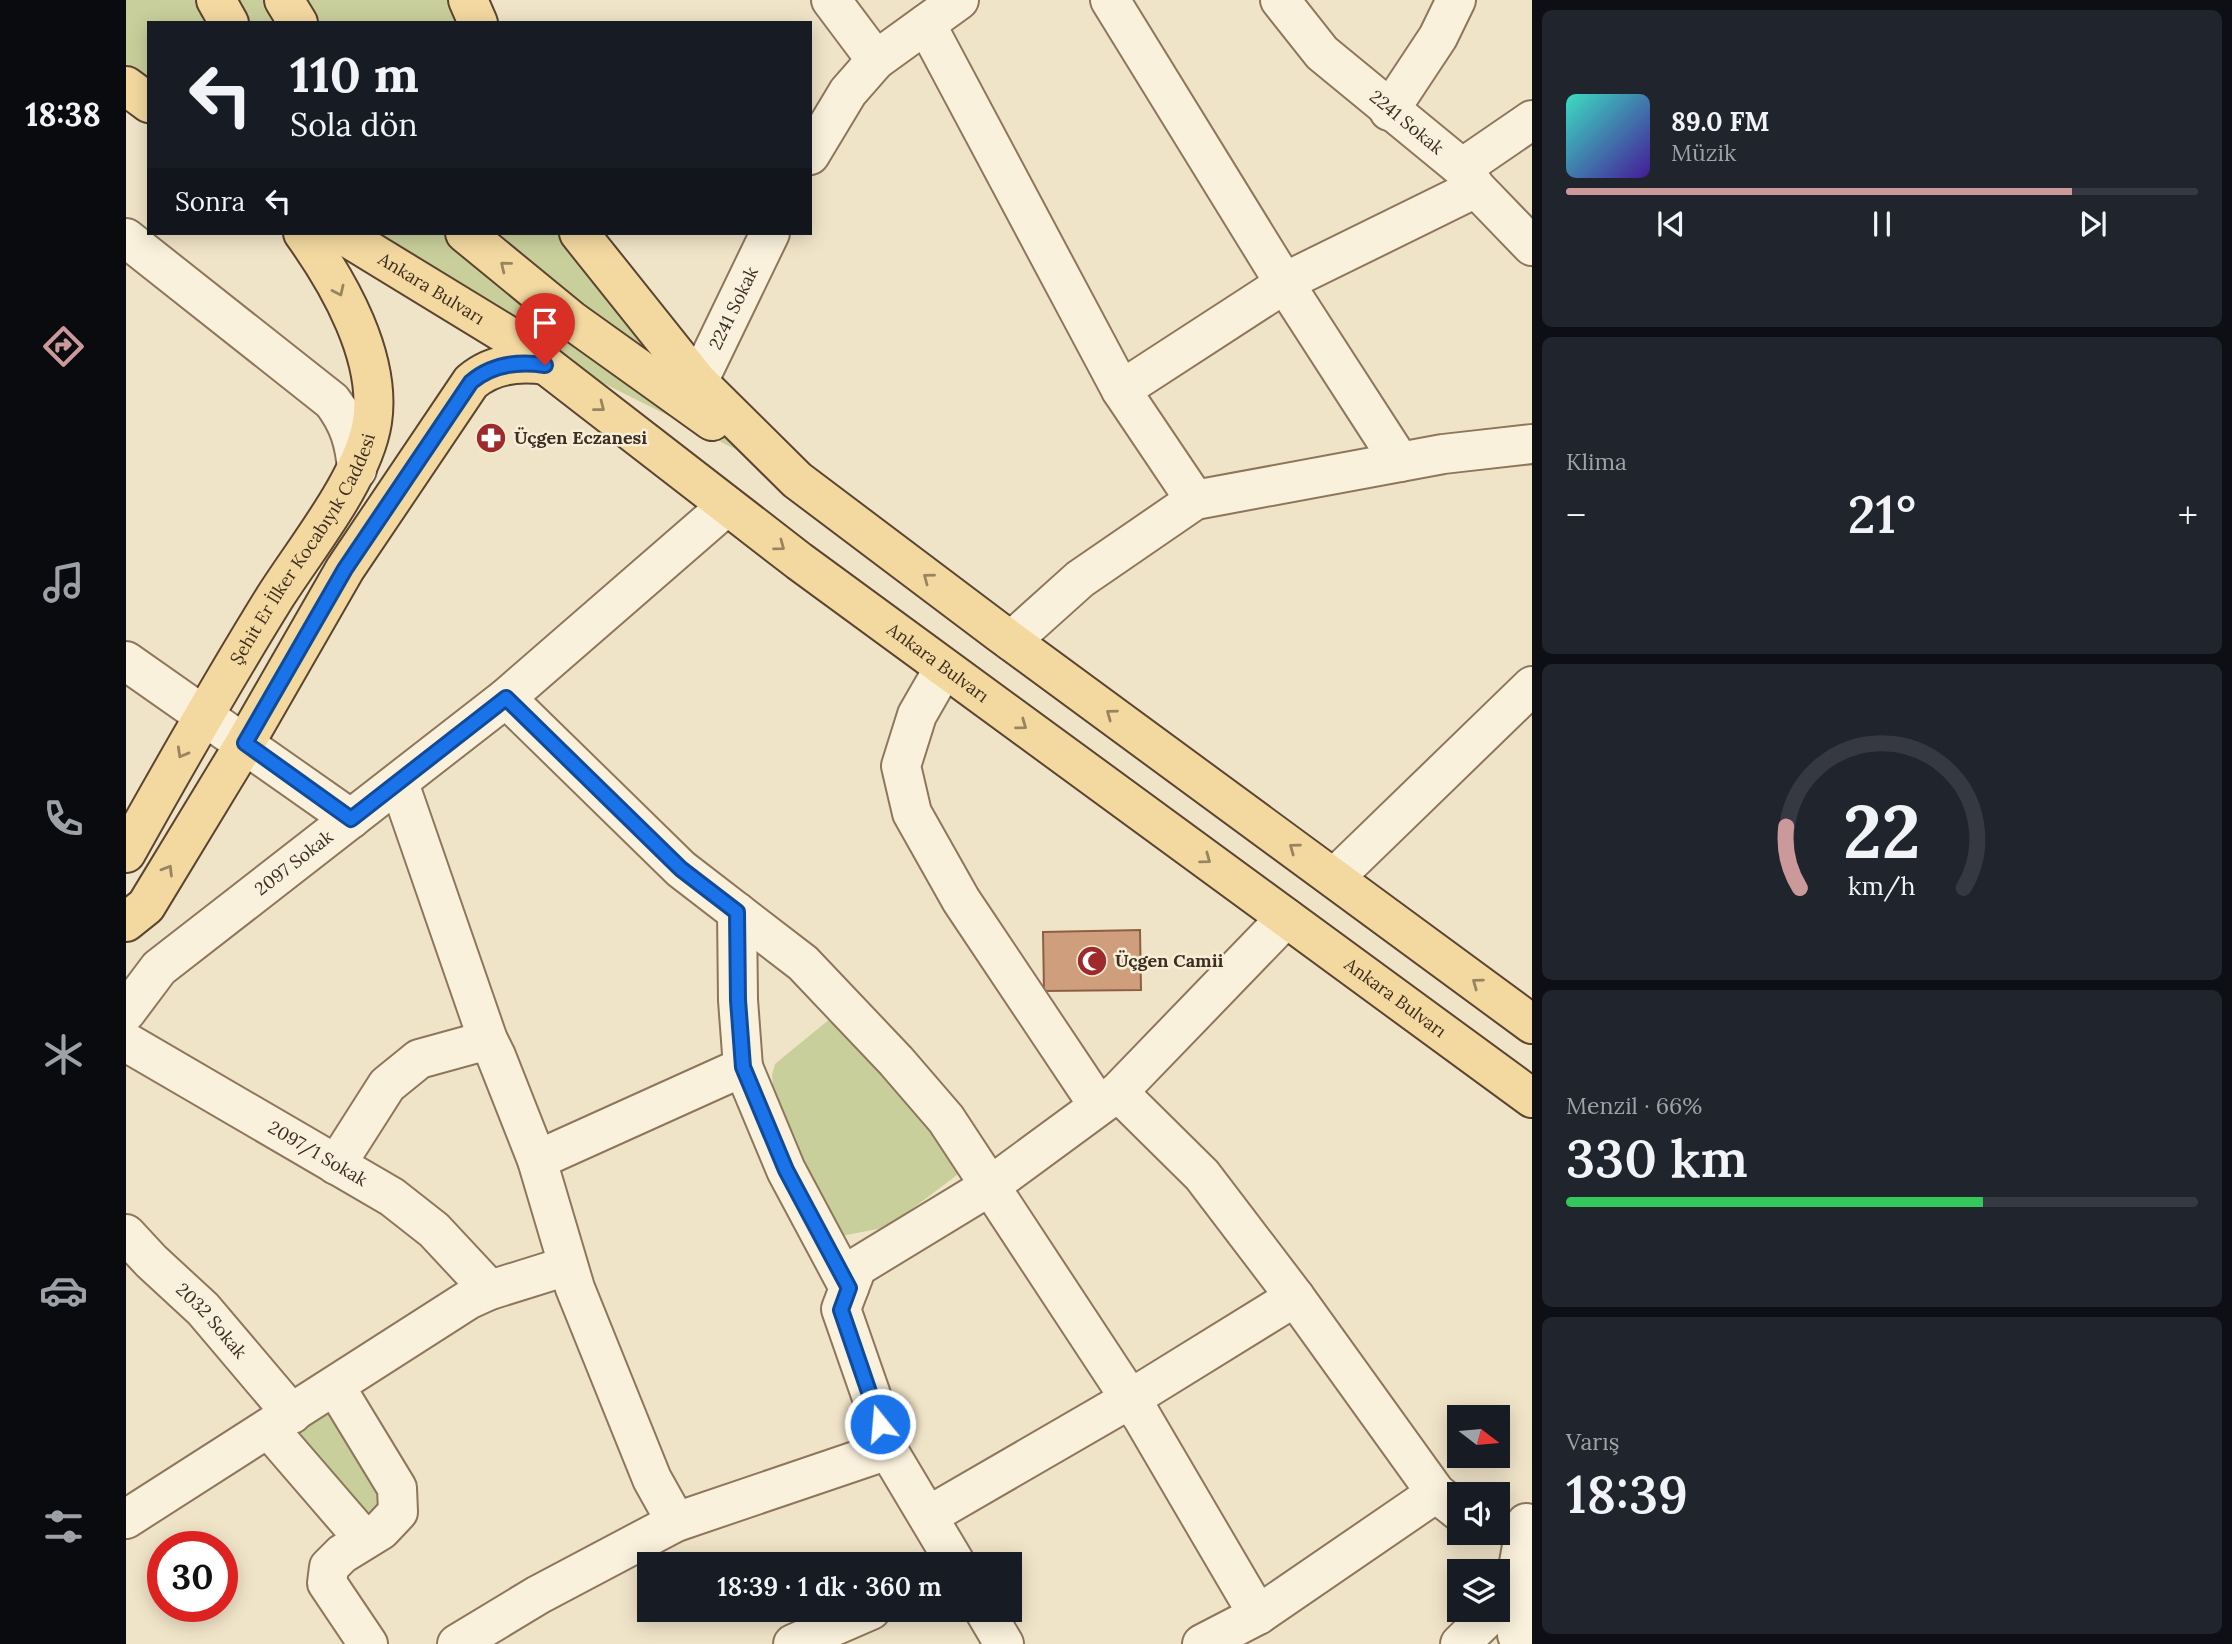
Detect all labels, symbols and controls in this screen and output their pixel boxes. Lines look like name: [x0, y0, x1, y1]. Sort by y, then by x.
text: 110 m: [290, 43, 419, 105]
icon: left: [175, 49, 266, 140]
street label: 2241 Sokak: [1365, 85, 1449, 160]
text: 18:38: [25, 94, 101, 135]
text: Sola dön: [290, 104, 418, 145]
text: 89.0 FM: [1671, 105, 1770, 138]
text: Müzik: [1671, 138, 1736, 167]
icon: left: [259, 182, 297, 220]
text: Sonra: [175, 185, 245, 218]
icon: previous: [1652, 205, 1690, 243]
icon: pause: [1863, 205, 1901, 243]
icon: next: [2074, 205, 2112, 243]
street label: Ankara Bulvarı: [373, 247, 489, 330]
one-way arrow: [500, 262, 512, 275]
street label: 2241 Sokak: [703, 262, 763, 353]
one-way arrow: [331, 284, 345, 296]
pin: [515, 293, 575, 365]
icon: arrive: [526, 304, 564, 342]
icon: directions: [39, 322, 88, 371]
one-way arrow: [592, 399, 605, 412]
pharmacy icon: Üçgen Eczanesi: [474, 421, 508, 455]
place label: Üçgen Eczanesi: [514, 426, 647, 449]
street label: Şehit Er İlker Kocabıyık Caddesi: [225, 431, 380, 669]
text: Klima: [1566, 447, 1627, 476]
text: 21°: [1848, 481, 1916, 547]
text: −: [1566, 491, 1586, 539]
text: +: [2178, 491, 2198, 539]
one-way arrow: [772, 538, 785, 551]
icon: music: [39, 558, 88, 607]
one-way arrow: [923, 574, 935, 587]
street label: Ankara Bulvarı: [882, 617, 994, 707]
one-way arrow: [1106, 709, 1118, 722]
one-way arrow: [1014, 716, 1027, 729]
one-way arrow: [177, 746, 190, 759]
text: 22: [1843, 785, 1921, 878]
icon: phone: [39, 794, 88, 843]
street label: 2097 Sokak: [250, 825, 338, 900]
one-way arrow: [1289, 844, 1302, 857]
one-way arrow: [1198, 851, 1211, 863]
one-way arrow: [160, 865, 173, 878]
text: km/h: [1848, 870, 1916, 902]
mosque icon: Üçgen Camii: [1075, 944, 1109, 978]
place label: Üçgen Camii: [1115, 949, 1224, 972]
street label: Ankara Bulvarı: [1339, 952, 1451, 1042]
one-way arrow: [1472, 979, 1485, 992]
icon: climate: [39, 1030, 88, 1079]
text: Menzil · 66%: [1566, 1091, 1702, 1120]
street label: 2097/1 Sokak: [264, 1115, 372, 1191]
text: 330 km: [1566, 1125, 1748, 1191]
icon: car: [39, 1266, 88, 1315]
street label: 2032 Sokak: [171, 1278, 252, 1363]
position arrow: [843, 1387, 917, 1461]
north arrow: [1447, 1405, 1510, 1468]
map controls: [1447, 1405, 1510, 1622]
text: Varış: [1566, 1427, 1619, 1456]
text: 18:39: [1566, 1461, 1688, 1527]
button: sound: [1447, 1482, 1510, 1545]
icon: filters: [39, 1502, 88, 1551]
speed limit sign: 30: [147, 1531, 238, 1622]
button: layers: [1447, 1559, 1510, 1622]
text: 18:39 · 1 dk · 360 m: [717, 1570, 942, 1603]

